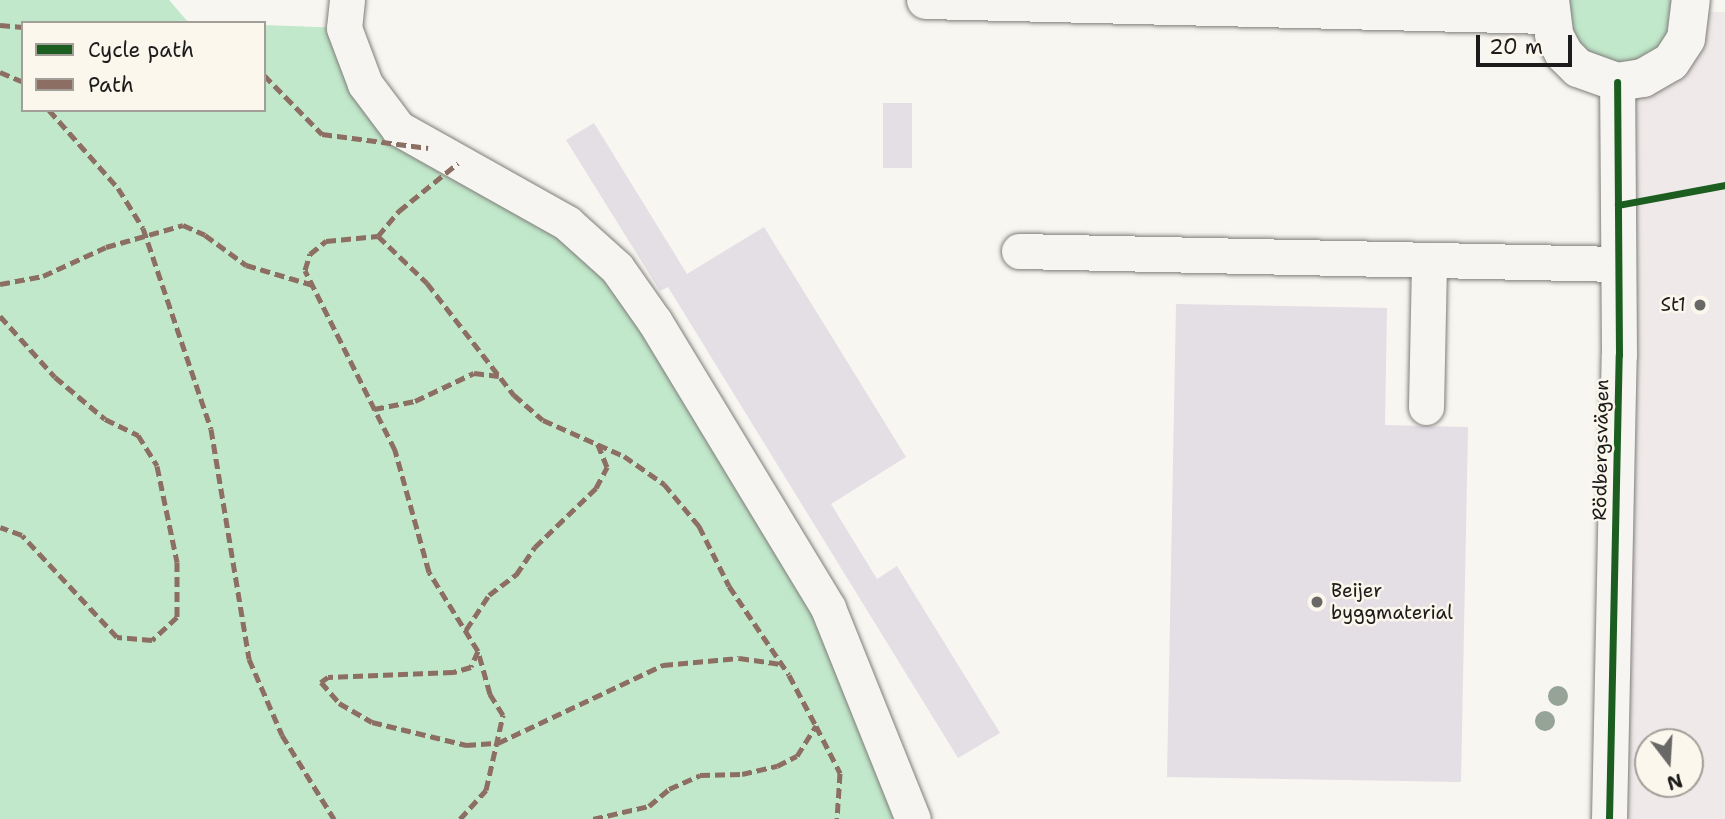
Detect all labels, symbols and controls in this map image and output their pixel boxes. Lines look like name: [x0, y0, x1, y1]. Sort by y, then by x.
legend: [21, 21, 266, 112]
scale bar: [1480, 21, 1576, 65]
text: 20 m: [1489, 33, 1543, 61]
text: Cycle path: [88, 36, 194, 64]
text: Path: [88, 71, 134, 99]
place label: St1: [1660, 294, 1686, 316]
marker: St1: [1692, 297, 1708, 313]
street label: Rödbergsvägen: [1588, 379, 1614, 521]
place label: Beijer byggmaterial: [1331, 580, 1453, 624]
marker: Beijer byggmaterial: [1309, 594, 1325, 610]
north arrow: [1634, 728, 1704, 798]
text: N: [1664, 767, 1686, 796]

